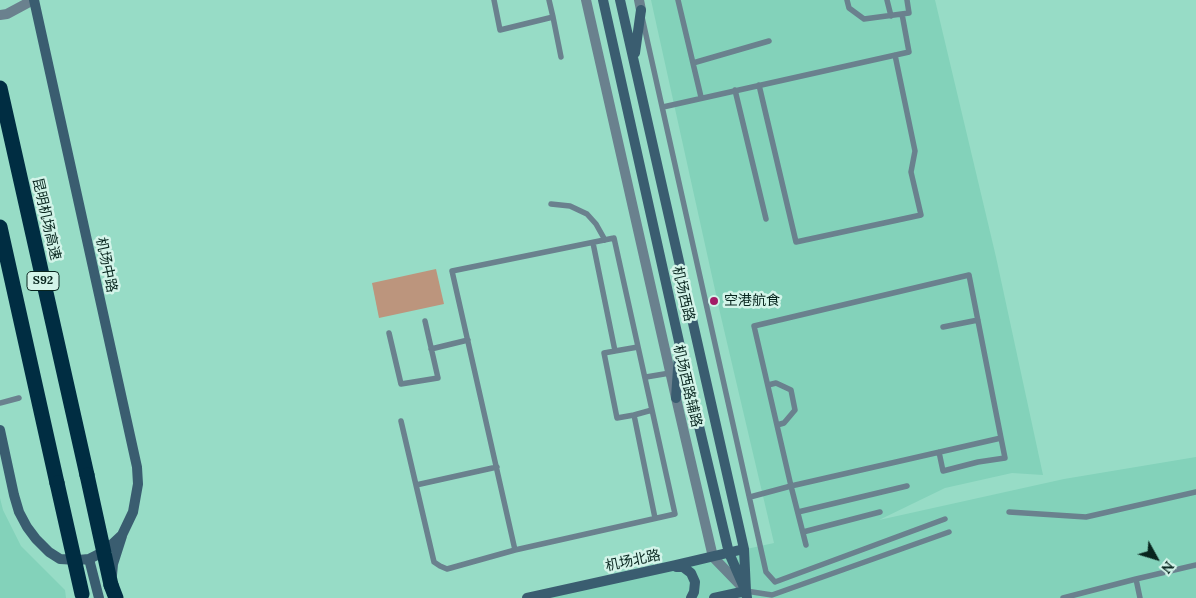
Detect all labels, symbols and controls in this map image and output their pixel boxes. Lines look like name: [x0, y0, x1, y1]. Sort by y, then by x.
street label: 昆明机场高速: [28, 176, 64, 262]
street label: 机场中路: [92, 236, 120, 294]
street label: 机场西路: [669, 265, 697, 323]
road number: S92: [27, 272, 59, 290]
place label: 空港航食: [724, 293, 780, 309]
marker: 空港航食: [708, 295, 720, 307]
street label: 机场西路辅路: [669, 343, 705, 429]
north arrow: [1131, 533, 1181, 583]
street label: 机场北路: [604, 547, 662, 575]
text: N: [1157, 558, 1178, 577]

